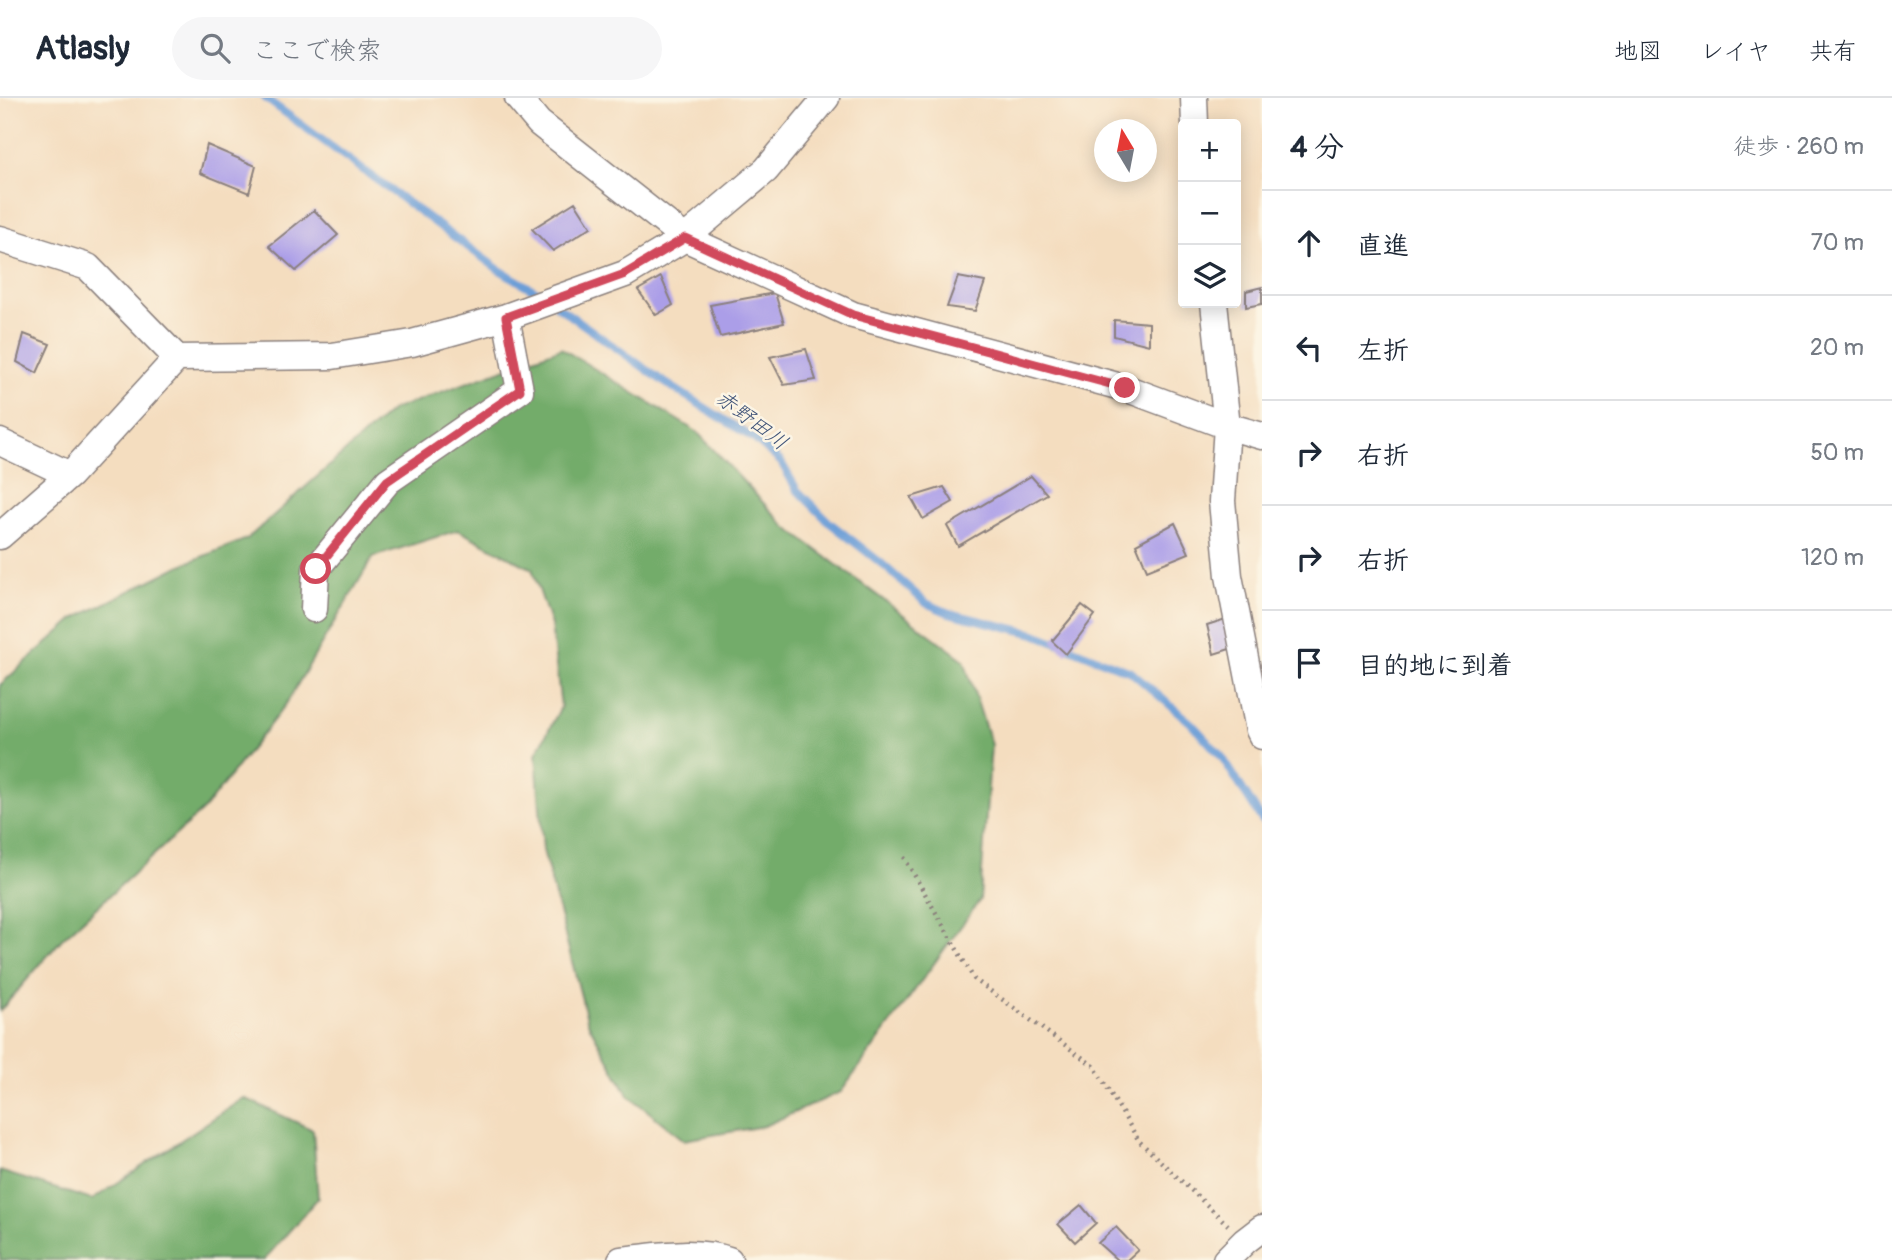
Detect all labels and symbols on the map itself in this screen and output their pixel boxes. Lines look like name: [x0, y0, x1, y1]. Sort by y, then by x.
north arrow: [1094, 119, 1157, 182]
route end: [1109, 372, 1140, 403]
water label: 赤野田川: [710, 384, 793, 456]
route start: [300, 553, 331, 584]

